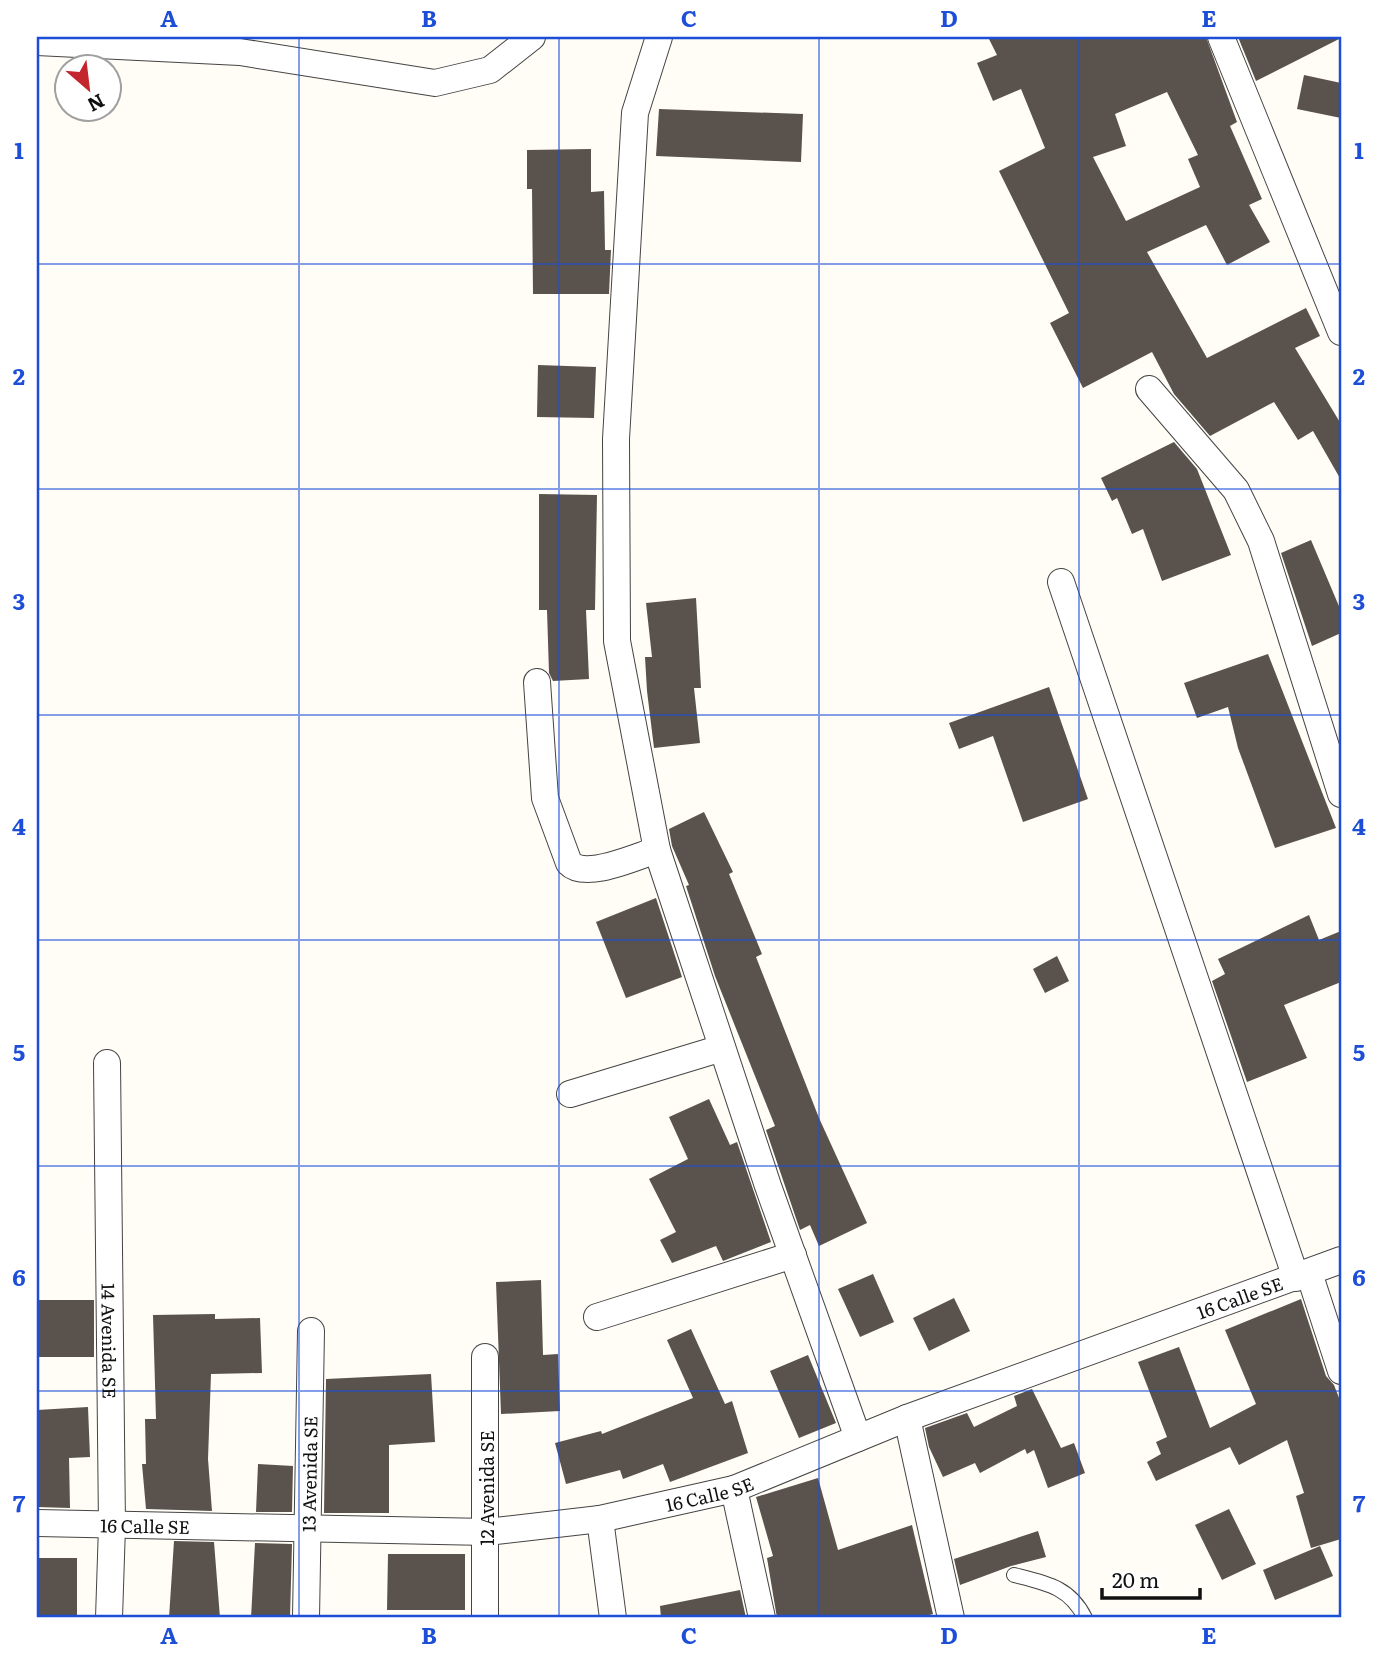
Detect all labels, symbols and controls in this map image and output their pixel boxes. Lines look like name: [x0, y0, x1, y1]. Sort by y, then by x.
text: A: [160, 0, 178, 34]
text: B: [421, 0, 437, 34]
text: C: [681, 0, 697, 34]
text: D: [940, 0, 958, 34]
text: E: [1201, 0, 1217, 34]
north arrow: [52, 52, 122, 122]
text: N: [83, 88, 110, 120]
text: 1: [14, 132, 24, 166]
text: 1: [1354, 132, 1364, 166]
text: 2: [13, 358, 25, 392]
text: 2: [1353, 358, 1365, 392]
text: 3: [13, 583, 25, 617]
text: 3: [1353, 583, 1365, 617]
text: 4: [12, 808, 26, 842]
text: 4: [1352, 808, 1366, 842]
text: 5: [13, 1034, 25, 1068]
text: 5: [1353, 1034, 1365, 1068]
text: 6: [12, 1259, 26, 1293]
text: 6: [1352, 1259, 1366, 1293]
street label: 16 Calle SE: [1193, 1269, 1286, 1325]
street label: 14 Avenida SE: [96, 1283, 124, 1399]
street label: 13 Avenida SE: [294, 1416, 323, 1532]
street label: 12 Avenida SE: [473, 1430, 500, 1546]
street label: 16 Calle SE: [663, 1469, 757, 1517]
text: 7: [13, 1485, 26, 1519]
text: 7: [1353, 1485, 1366, 1519]
street label: 16 Calle SE: [100, 1511, 190, 1540]
scale bar: [1102, 1557, 1200, 1601]
text: 20 m: [1112, 1563, 1159, 1594]
text: A: [160, 1617, 178, 1651]
text: B: [421, 1617, 437, 1651]
text: C: [681, 1617, 697, 1651]
text: D: [940, 1617, 958, 1651]
text: E: [1201, 1617, 1217, 1651]

